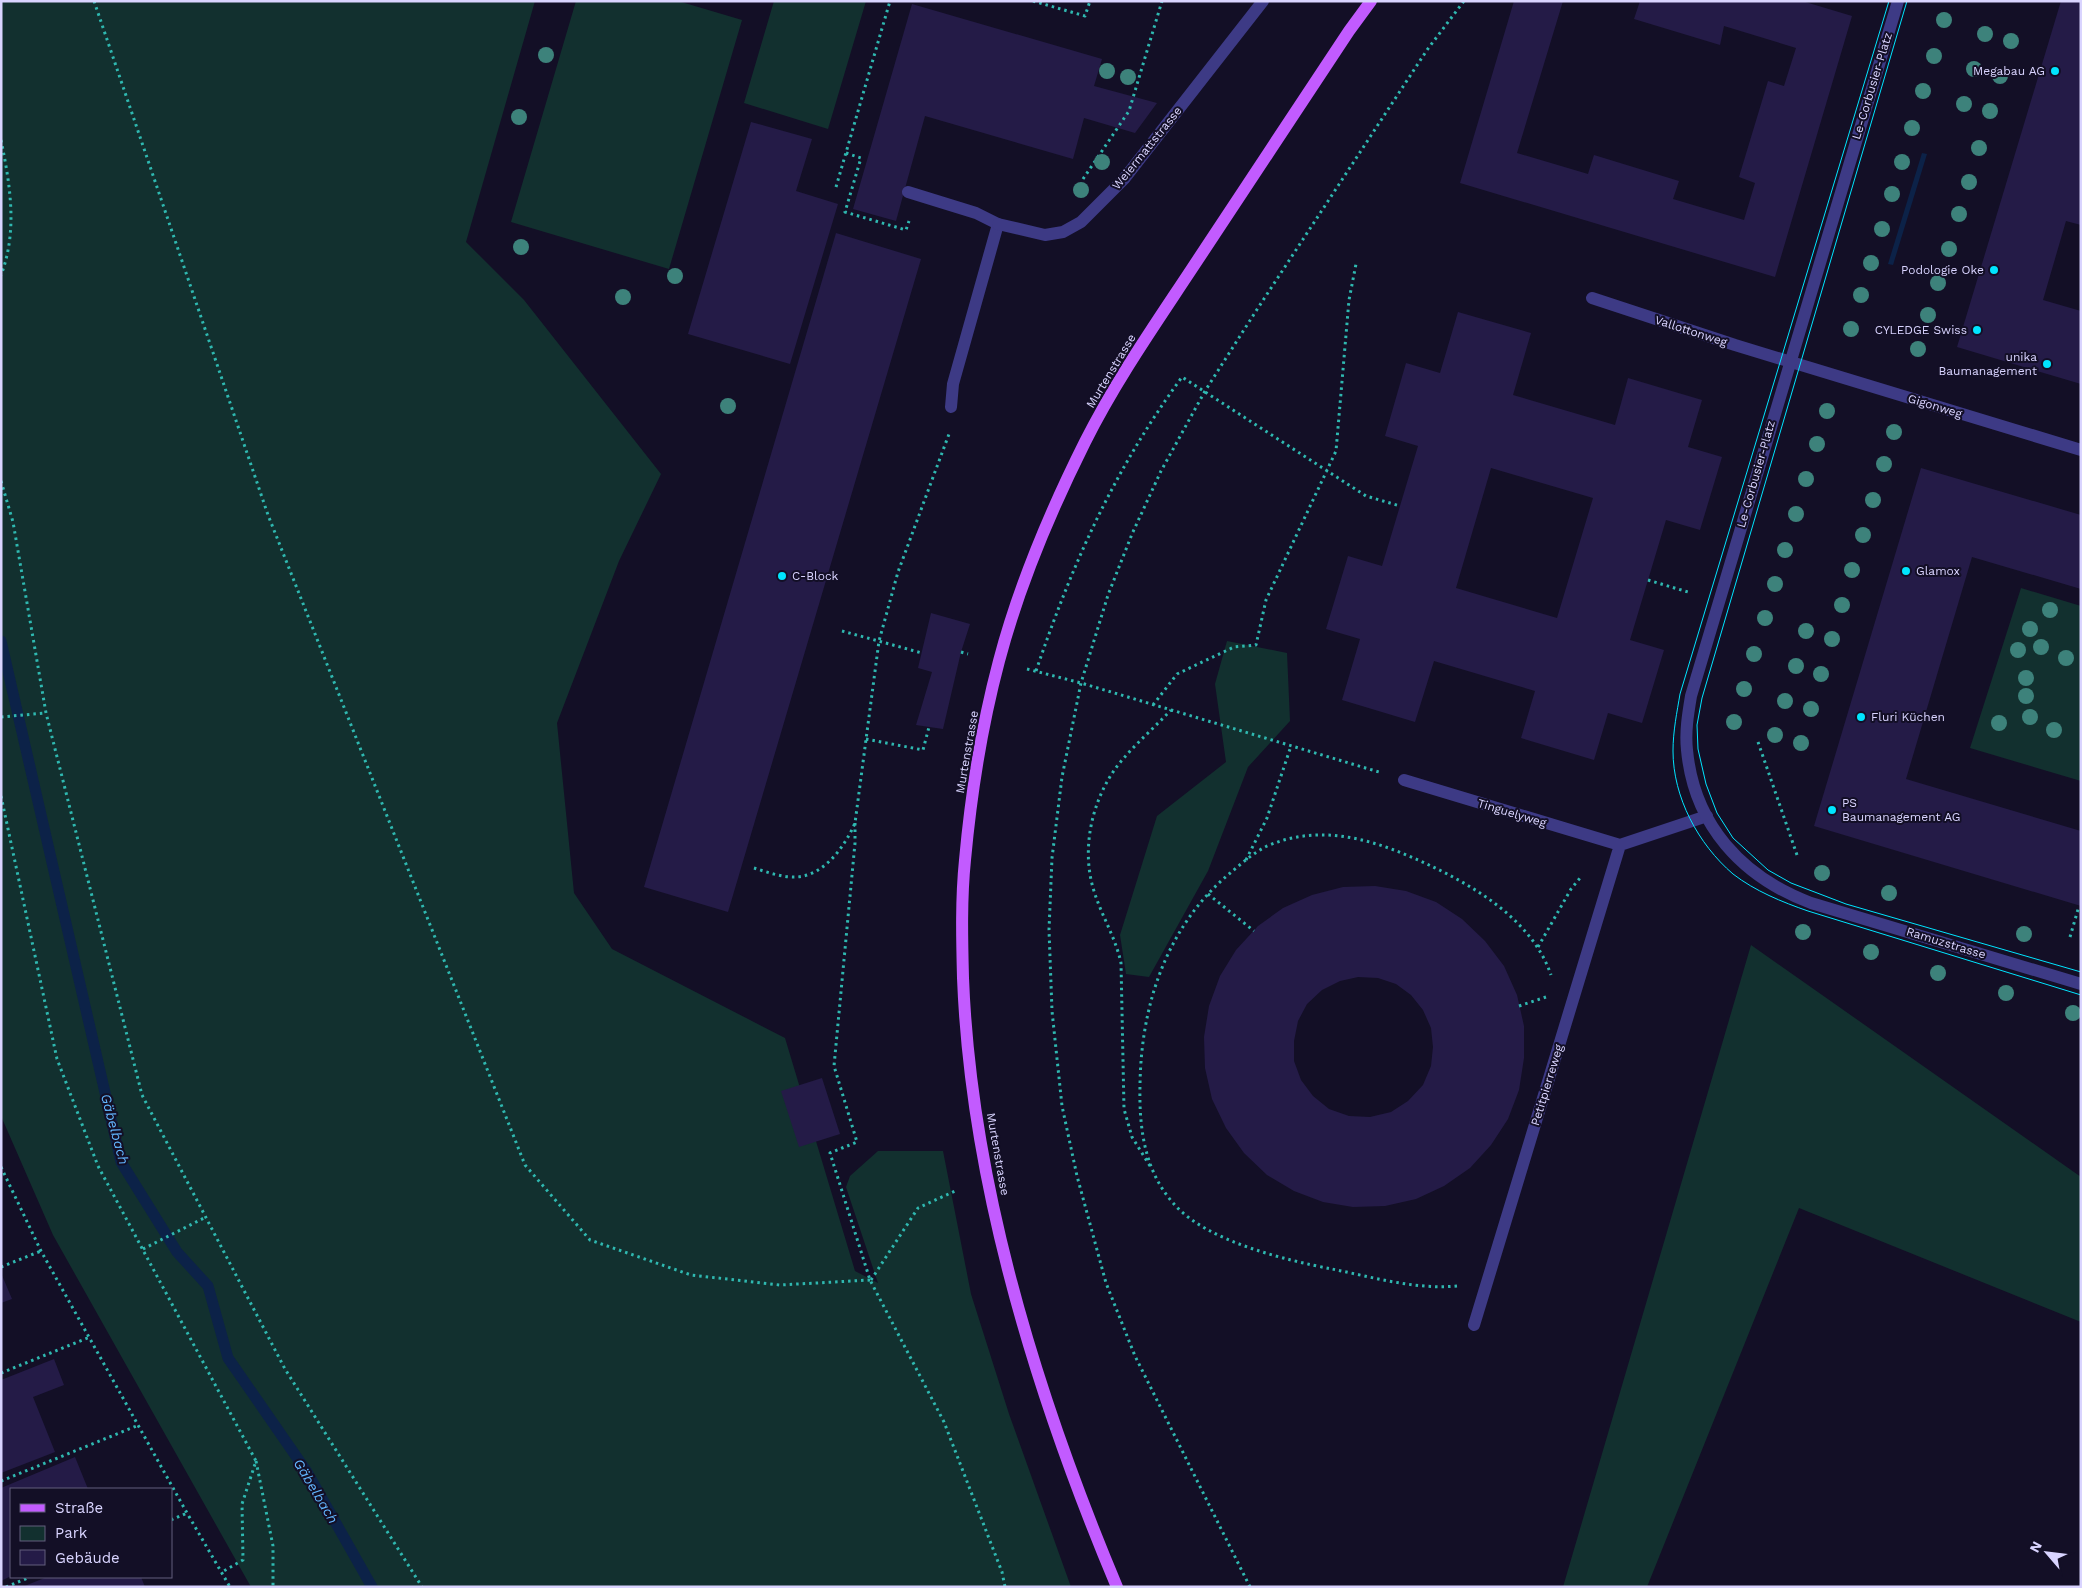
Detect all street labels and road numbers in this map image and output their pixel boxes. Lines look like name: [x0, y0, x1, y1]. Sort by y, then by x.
street label: Le-Corbusier-Platz: [1849, 31, 1895, 141]
street label: Weiermattstrasse: [1109, 104, 1185, 192]
street label: Vallottonweg: [1653, 313, 1730, 349]
street label: Murtenstrasse: [1083, 331, 1139, 411]
street label: Gigonweg: [1906, 391, 1964, 421]
street label: Le-Corbusier-Platz: [1734, 419, 1778, 529]
street label: Murtenstrasse: [953, 709, 981, 795]
street label: Tinguelyweg: [1476, 796, 1549, 830]
street label: Ramuzstrasse: [1905, 924, 1988, 962]
street label: Petitpierreweg: [1528, 1042, 1566, 1127]
street label: Murtenstrasse: [984, 1111, 1012, 1197]

